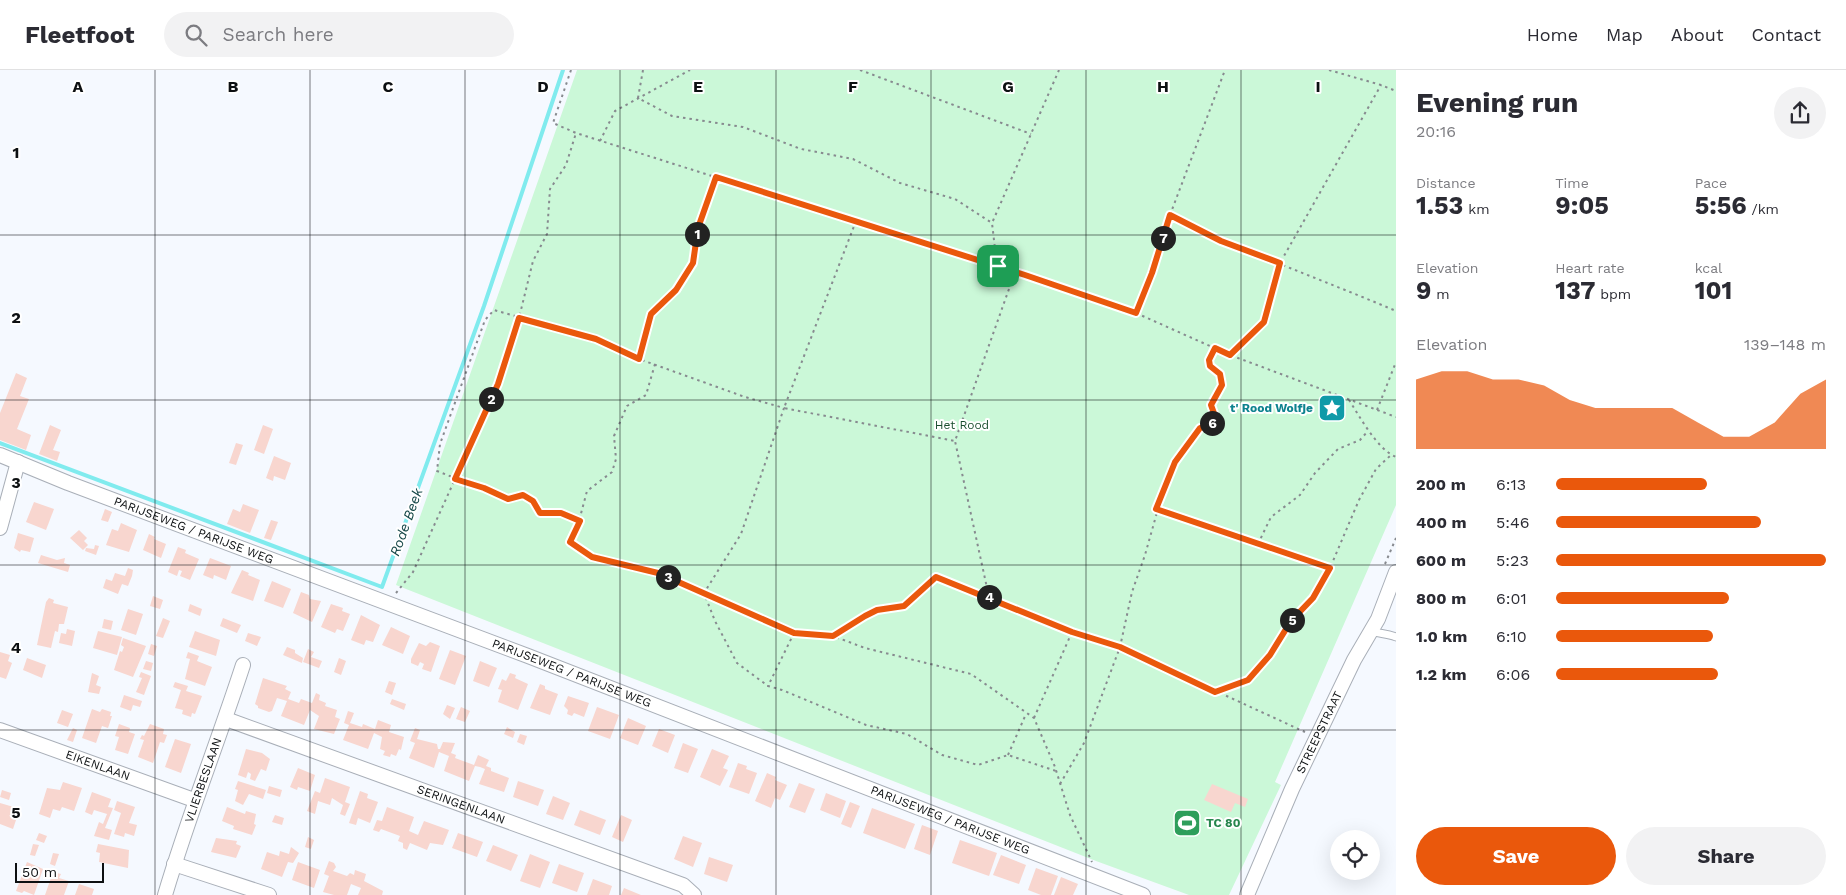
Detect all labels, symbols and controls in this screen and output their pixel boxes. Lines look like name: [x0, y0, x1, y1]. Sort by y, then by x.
search box: [164, 12, 514, 57]
text: Fleetfoot: [25, 21, 134, 49]
icon: search: [182, 21, 210, 49]
text: Search here: [222, 23, 334, 46]
text: Home: [1527, 24, 1578, 45]
text: Map: [1606, 24, 1643, 45]
text: About: [1671, 24, 1723, 45]
text: Contact: [1751, 24, 1821, 45]
text: A: [73, 77, 84, 96]
text: B: [228, 77, 239, 96]
text: C: [383, 77, 394, 96]
text: D: [537, 77, 549, 96]
text: E: [693, 77, 703, 96]
text: F: [848, 77, 858, 96]
text: G: [1002, 77, 1014, 96]
text: H: [1157, 77, 1169, 96]
text: I: [1315, 77, 1321, 96]
text: Evening run: [1416, 86, 1578, 119]
button: share: [1774, 87, 1826, 139]
text: 20:16: [1416, 122, 1456, 141]
text: 1: [13, 143, 19, 162]
text: Distance: [1416, 175, 1476, 191]
text: Time: [1555, 175, 1589, 191]
text: Pace: [1695, 175, 1727, 191]
text: 1.53: [1416, 191, 1463, 220]
text: 9:05: [1555, 191, 1609, 220]
text: 5:56: [1695, 191, 1747, 220]
text: km: [1463, 201, 1490, 217]
text: /km: [1747, 201, 1779, 217]
pin: 1: [684, 222, 710, 246]
text: 1: [694, 226, 701, 242]
pin: 7: [1150, 226, 1176, 250]
text: 7: [1159, 230, 1168, 246]
pin: [977, 245, 1019, 287]
icon: arrive: [984, 252, 1012, 280]
text: Elevation: [1416, 260, 1479, 276]
text: Heart rate: [1555, 260, 1625, 276]
text: kcal: [1695, 260, 1722, 276]
text: 9: [1416, 276, 1431, 305]
text: 137: [1555, 276, 1595, 305]
text: 101: [1695, 276, 1732, 305]
text: m: [1431, 286, 1450, 302]
text: bpm: [1595, 286, 1631, 302]
text: 2: [11, 308, 21, 327]
text: Elevation: [1416, 335, 1487, 354]
text: 139–148 m: [1744, 335, 1826, 354]
pin: 2: [478, 386, 504, 412]
text: 2: [487, 391, 496, 407]
place icon: t' Rood Wolfje: [1317, 393, 1347, 423]
place label: t' Rood Wolfje: [1230, 401, 1313, 415]
pin: 6: [1200, 410, 1224, 436]
text: 6: [1208, 415, 1217, 431]
park label: Het Rood: [935, 418, 989, 432]
text: 3: [11, 473, 21, 492]
text: 200 m: [1416, 475, 1466, 494]
text: 6:13: [1496, 475, 1526, 494]
water label: Rode Beek: [386, 486, 426, 558]
street label: PARIJSEWEG / PARIJSE WEG: [112, 494, 276, 567]
text: 400 m: [1416, 513, 1467, 532]
text: 5:46: [1496, 513, 1530, 532]
text: 600 m: [1416, 551, 1466, 570]
text: 5:23: [1496, 551, 1529, 570]
pin: 3: [656, 564, 680, 590]
text: 3: [664, 569, 673, 585]
pin: 4: [976, 584, 1002, 610]
text: 4: [985, 589, 994, 605]
text: 800 m: [1416, 589, 1466, 608]
text: 6:01: [1496, 589, 1527, 608]
pin: 5: [1280, 608, 1304, 632]
text: 5: [1288, 612, 1297, 628]
text: 1.0 km: [1416, 627, 1467, 646]
text: 6:10: [1496, 627, 1527, 646]
street label: PARIJSEWEG / PARIJSE WEG: [490, 636, 653, 710]
text: 4: [11, 638, 21, 657]
text: 1.2 km: [1416, 665, 1467, 684]
text: 6:06: [1496, 665, 1530, 684]
street label: STREEPSTRAAT: [1293, 689, 1345, 776]
street label: VLIERBESLAAN: [182, 736, 225, 825]
street label: EIKENLAAN: [64, 747, 132, 783]
street label: SERINGENLAAN: [415, 782, 507, 827]
street label: PARIJSEWEG / PARIJSE WEG: [869, 783, 1032, 857]
text: 5: [11, 803, 21, 822]
sports icon: TC 80: [1172, 808, 1202, 838]
place label: TC 80: [1206, 816, 1241, 830]
button: Save: [1416, 827, 1616, 885]
button: Share: [1626, 827, 1826, 885]
map controls: [1330, 830, 1380, 880]
button: locate: [1330, 830, 1380, 880]
scale bar: [15, 860, 104, 883]
text: 50 m: [22, 864, 57, 880]

